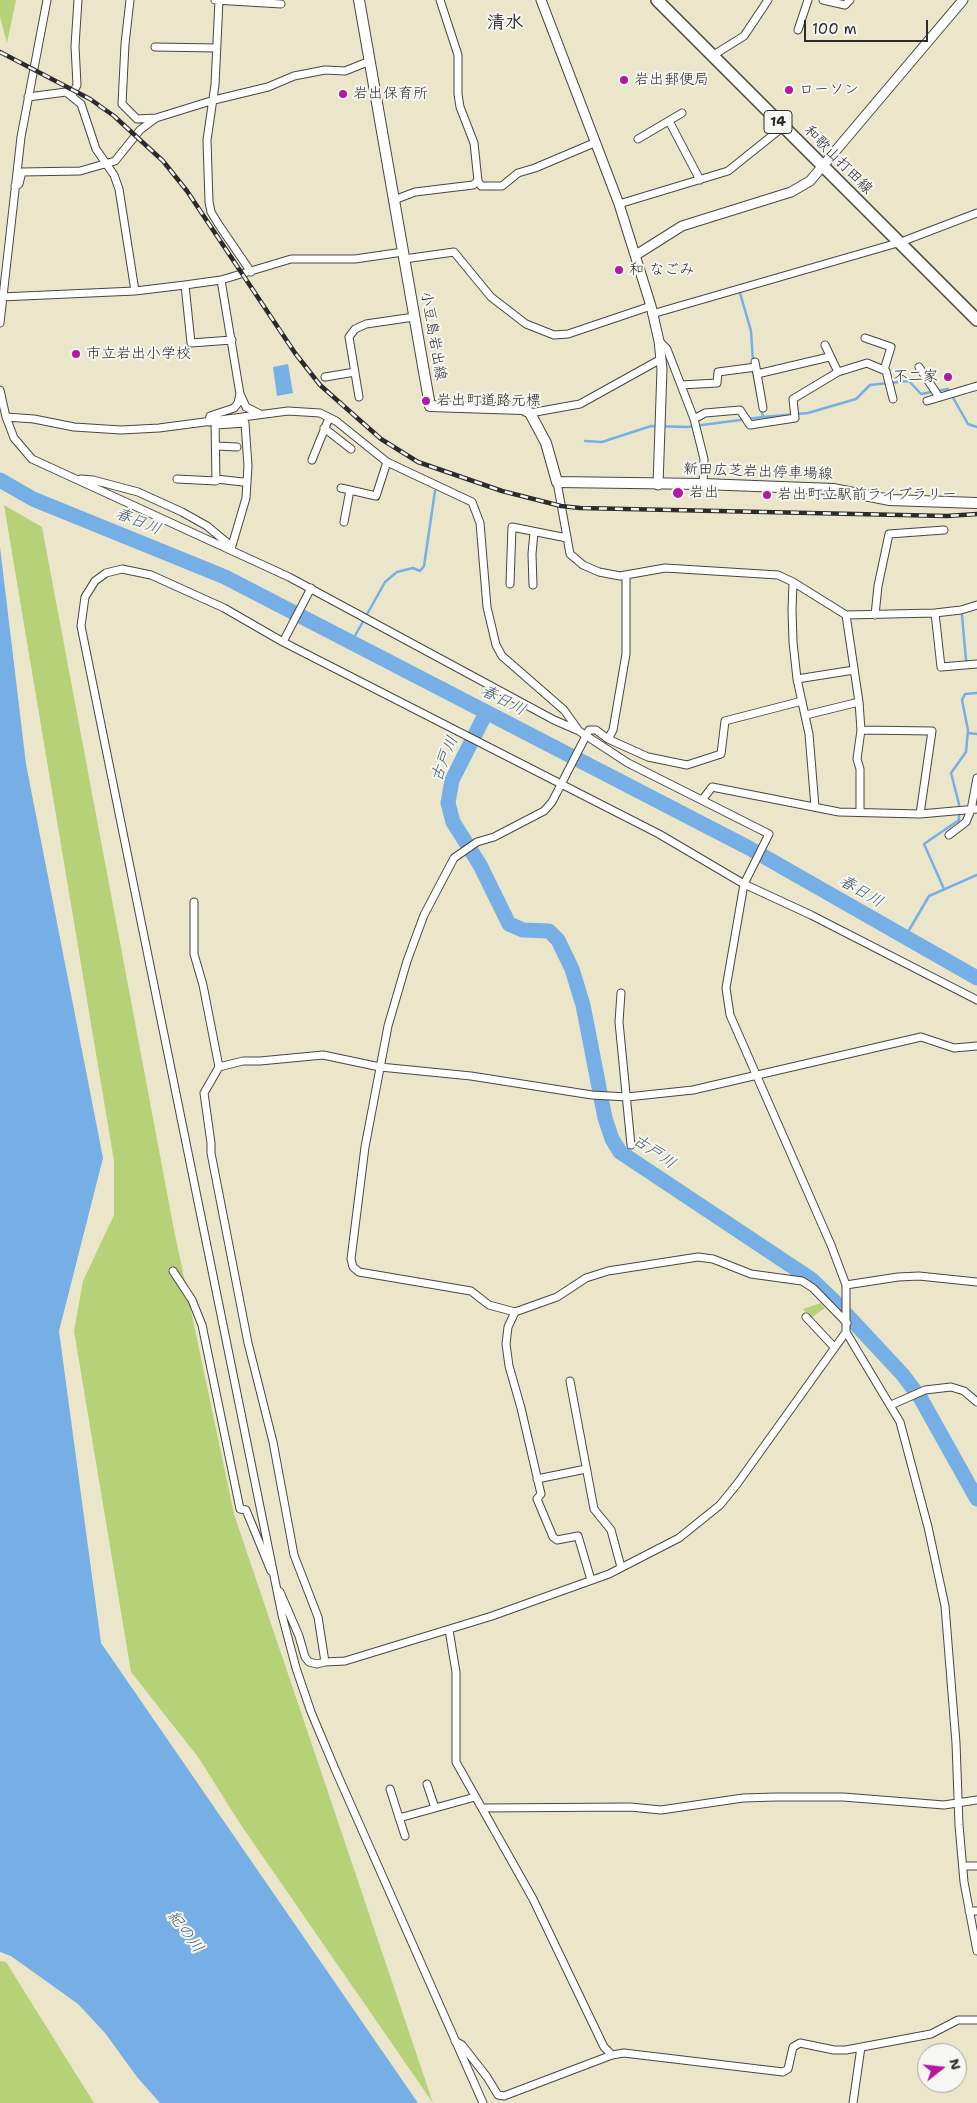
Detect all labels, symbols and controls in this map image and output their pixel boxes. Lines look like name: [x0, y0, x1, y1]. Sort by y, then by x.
scale bar: [807, 10, 931, 42]
district label: 清水: [487, 12, 523, 34]
text: 100 m: [812, 19, 857, 39]
place label: 岩出郵便局: [634, 71, 709, 89]
marker: 岩出郵便局: [618, 74, 630, 86]
place label: ローソン: [799, 81, 859, 99]
marker: ローソン: [783, 84, 795, 96]
place label: 岩出保育所: [353, 85, 428, 103]
marker: 岩出保育所: [337, 88, 349, 100]
road number: 14: [764, 110, 792, 134]
street label: 和歌山打田線: [800, 122, 876, 198]
place label: 和 なごみ: [629, 261, 694, 279]
marker: 和 なごみ: [613, 264, 625, 276]
street label: 小豆島岩出線: [416, 290, 450, 382]
place label: 市立岩出小学校: [86, 345, 191, 363]
marker: 市立岩出小学校: [70, 348, 82, 360]
place label: 不二家: [893, 368, 938, 386]
marker: 不二家: [942, 371, 954, 383]
place label: 岩出町道路元標: [436, 392, 541, 410]
marker: 岩出町道路元標: [420, 395, 432, 407]
street label: 新田広芝岩出停車場線: [683, 460, 833, 484]
place label: 岩出: [689, 484, 719, 502]
marker: 岩出: [671, 486, 685, 500]
place label: 岩出町立駅前ライブラリー: [777, 486, 957, 504]
marker: 岩出町立駅前ライブラリー: [761, 489, 773, 501]
water label: 春日川: [112, 504, 164, 540]
water label: 春日川: [477, 682, 529, 720]
water label: 古戸川: [427, 733, 463, 785]
water label: 春日川: [835, 872, 887, 912]
water label: 古戸川: [629, 1130, 679, 1174]
water label: 紀の川: [163, 1907, 207, 1957]
north arrow: [917, 2043, 967, 2093]
text: N: [945, 2056, 966, 2072]

